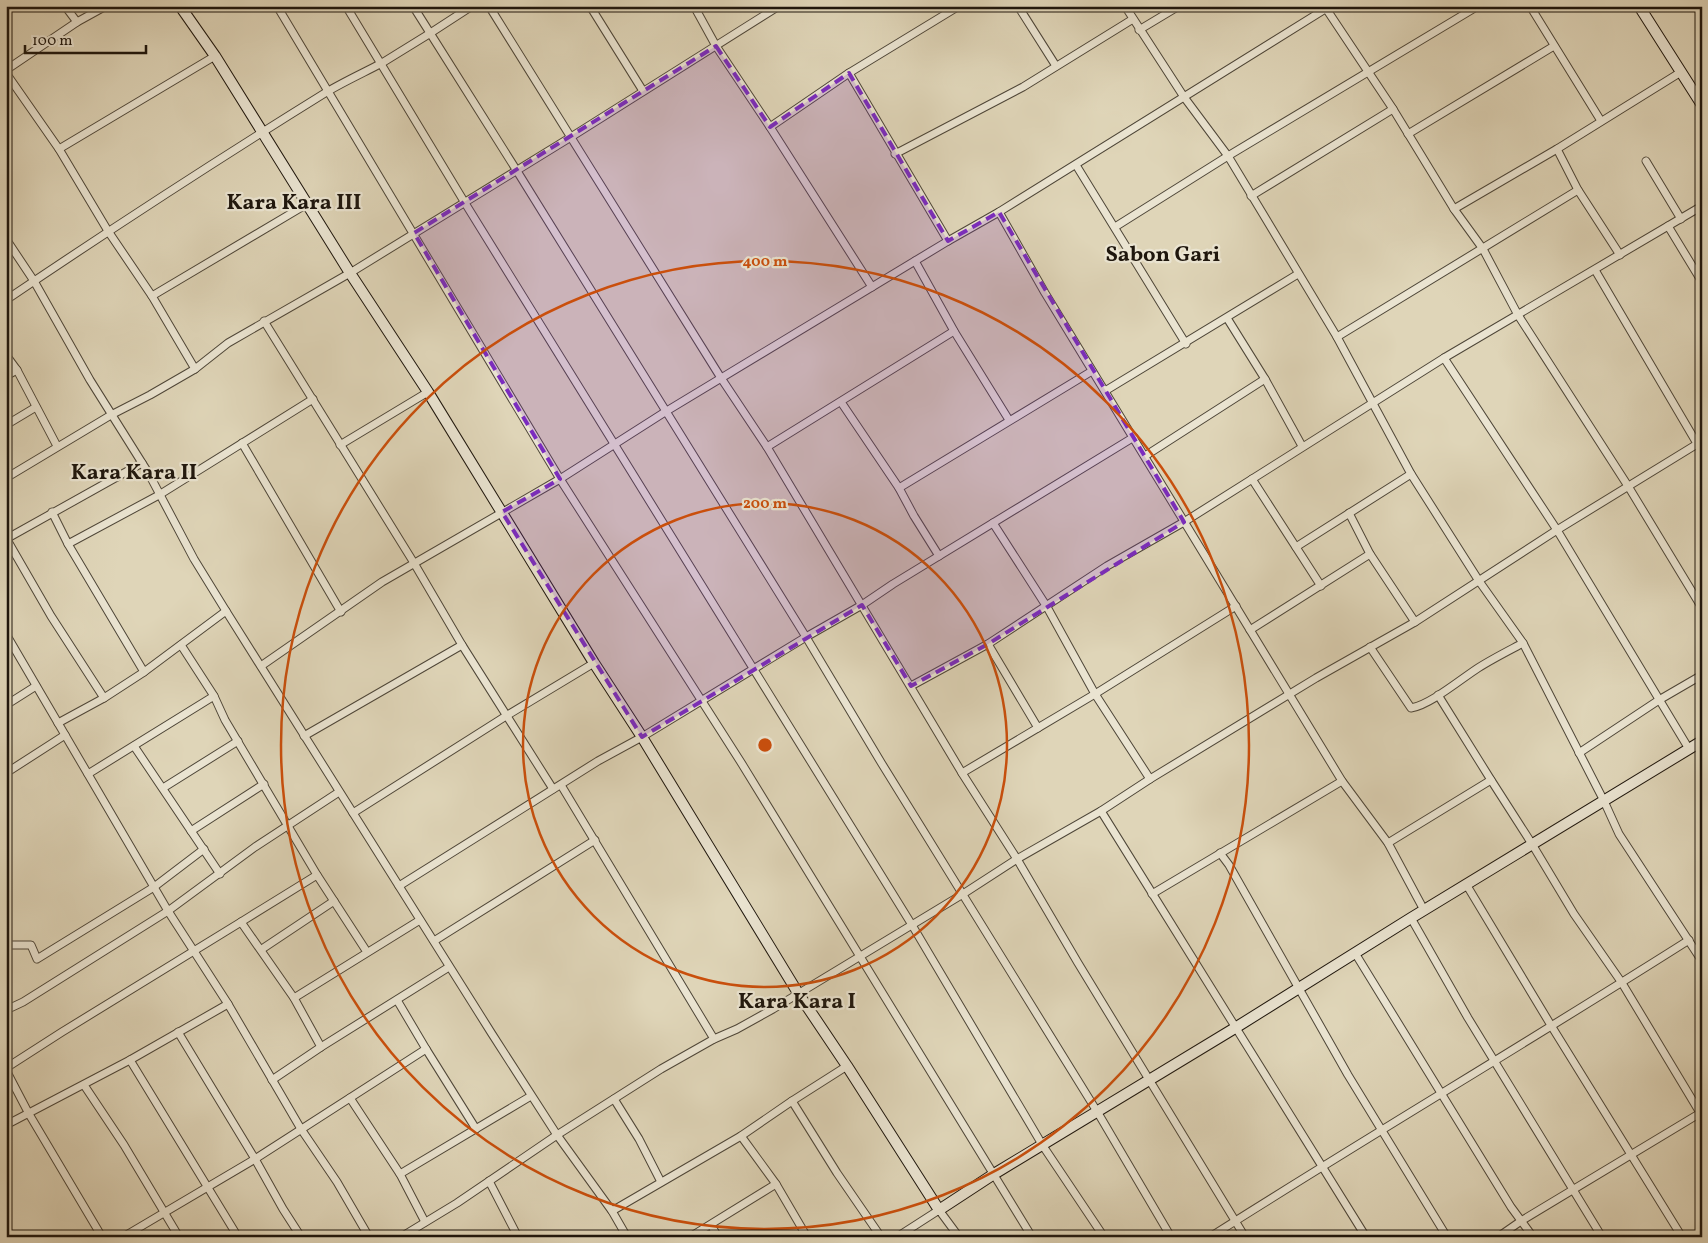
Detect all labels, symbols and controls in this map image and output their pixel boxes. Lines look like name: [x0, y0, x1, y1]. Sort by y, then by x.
scale bar: [25, 22, 146, 54]
text: 100 m: [32, 31, 72, 52]
district label: Kara Kara III: [227, 188, 361, 219]
district label: Sabon Gari: [1106, 240, 1221, 271]
text: 400 m: [743, 252, 788, 273]
district label: Kara Kara II: [71, 458, 197, 489]
text: 200 m: [743, 494, 787, 515]
centre of rings: [756, 736, 774, 754]
district label: Kara Kara I: [738, 987, 856, 1018]

